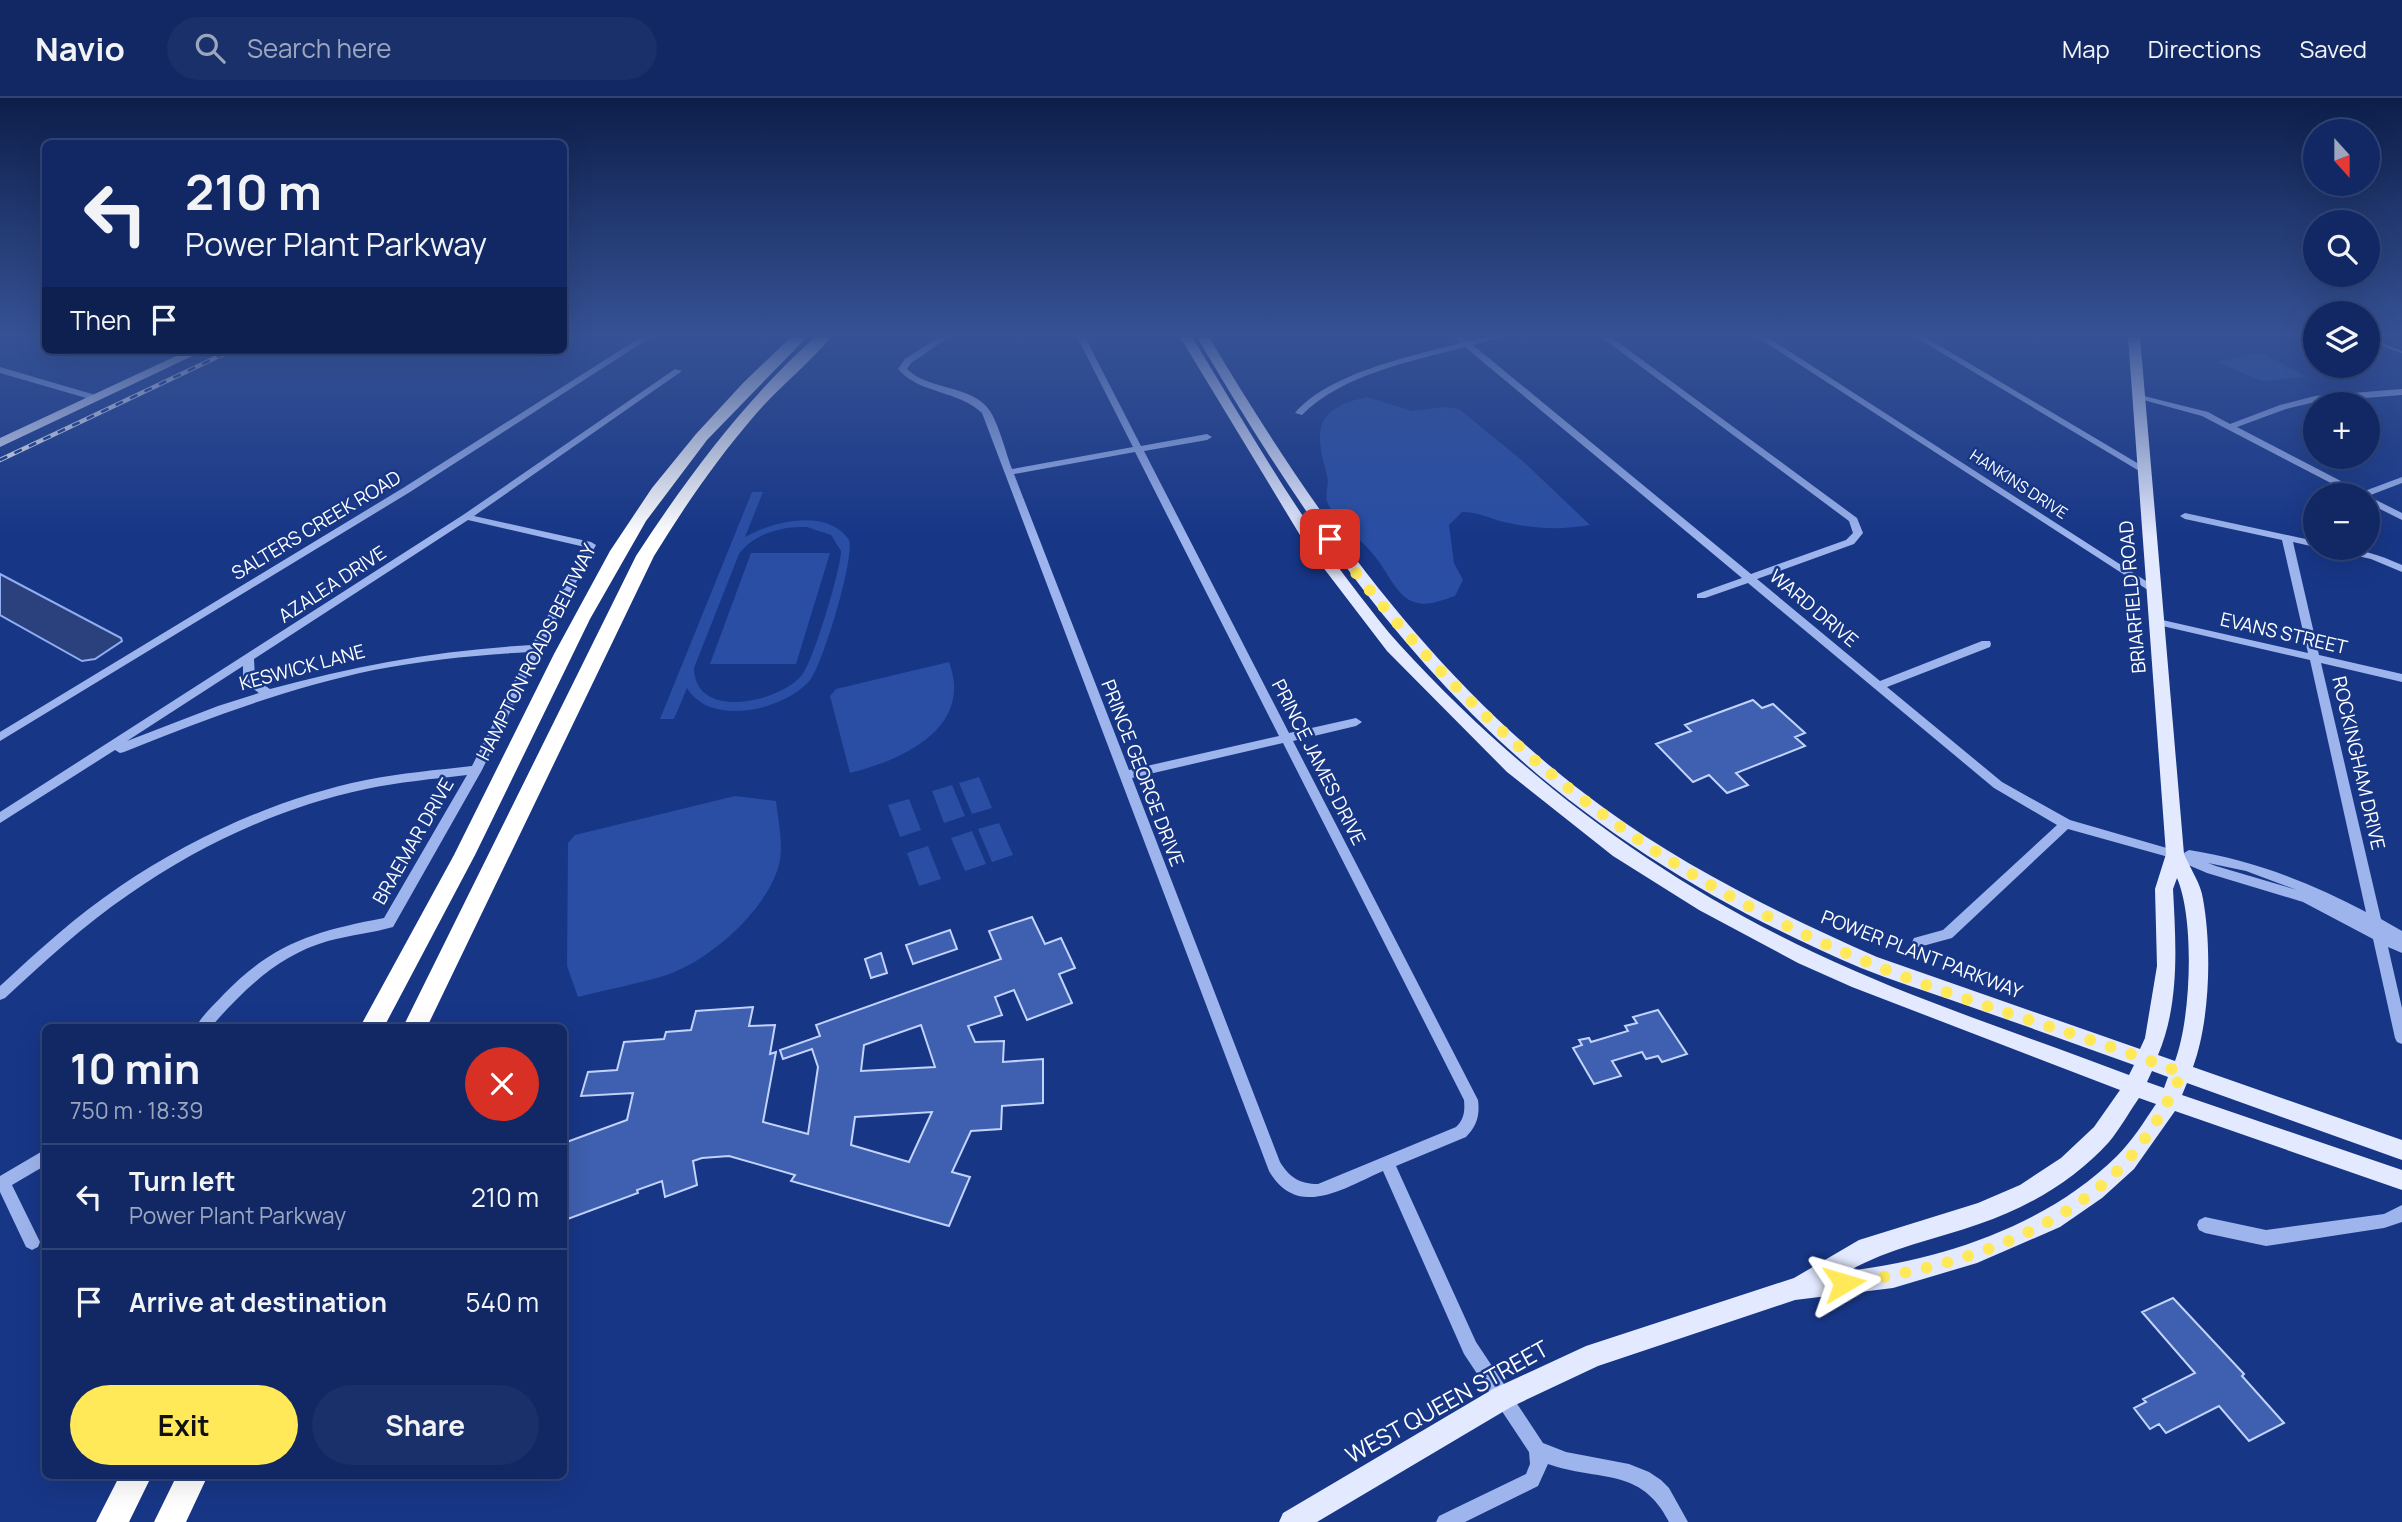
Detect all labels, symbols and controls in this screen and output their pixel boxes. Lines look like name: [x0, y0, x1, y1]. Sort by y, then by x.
search box: [167, 17, 657, 80]
text: Navio: [35, 26, 125, 71]
icon: search: [191, 29, 229, 67]
text: Search here: [247, 30, 391, 66]
text: Map: [2062, 32, 2110, 65]
text: Directions: [2148, 32, 2261, 65]
text: Saved: [2299, 32, 2367, 65]
north arrow: [2303, 119, 2380, 196]
map controls: [2303, 119, 2380, 560]
text: 210 m: [185, 158, 322, 225]
icon: left: [70, 168, 161, 259]
button: search: [2303, 210, 2380, 287]
text: Power Plant Parkway: [185, 222, 487, 266]
icon: arrive: [145, 301, 183, 339]
button: layers: [2303, 301, 2380, 378]
text: Then: [70, 302, 131, 338]
button: +: [2303, 392, 2380, 469]
street label: HANKINS DRIVE: [1966, 444, 2072, 524]
street label: SALTERS CREEK ROAD: [226, 464, 406, 586]
button: −: [2303, 483, 2380, 560]
pin: [1300, 509, 1360, 569]
icon: arrive: [1311, 520, 1349, 558]
street label: BRIARFIELD ROAD: [2112, 520, 2152, 674]
street label: AZALEA DRIVE: [273, 539, 391, 629]
street label: HAMPTON ROADS BELTWAY: [470, 539, 602, 765]
street label: WARD DRIVE: [1764, 563, 1864, 653]
street label: EVANS STREET: [2218, 606, 2351, 660]
street label: KESWICK LANE: [236, 638, 368, 696]
street label: ROCKINGHAM DRIVE: [2326, 673, 2392, 853]
street label: PRINCE JAMES DRIVE: [1266, 675, 1372, 849]
street label: PRINCE GEORGE DRIVE: [1095, 676, 1191, 870]
street label: BRAEMAR DRIVE: [366, 773, 460, 909]
street label: POWER PLANT PARKWAY: [1818, 904, 2027, 1005]
text: 10 min: [70, 1039, 200, 1097]
button: close: [465, 1047, 539, 1121]
text: 750 m · 18:39: [70, 1094, 204, 1126]
text: Turn left: [129, 1163, 236, 1199]
icon: left: [70, 1178, 108, 1216]
text: 210 m: [471, 1179, 539, 1215]
text: Power Plant Parkway: [129, 1199, 346, 1231]
position arrow: [1807, 1246, 1881, 1320]
icon: arrive: [70, 1283, 108, 1321]
text: Arrive at destination: [129, 1284, 387, 1320]
text: 540 m: [466, 1284, 539, 1320]
street label: WEST QUEEN STREET: [1339, 1332, 1554, 1470]
button: Exit: [70, 1385, 298, 1465]
button: Share: [312, 1385, 539, 1465]

